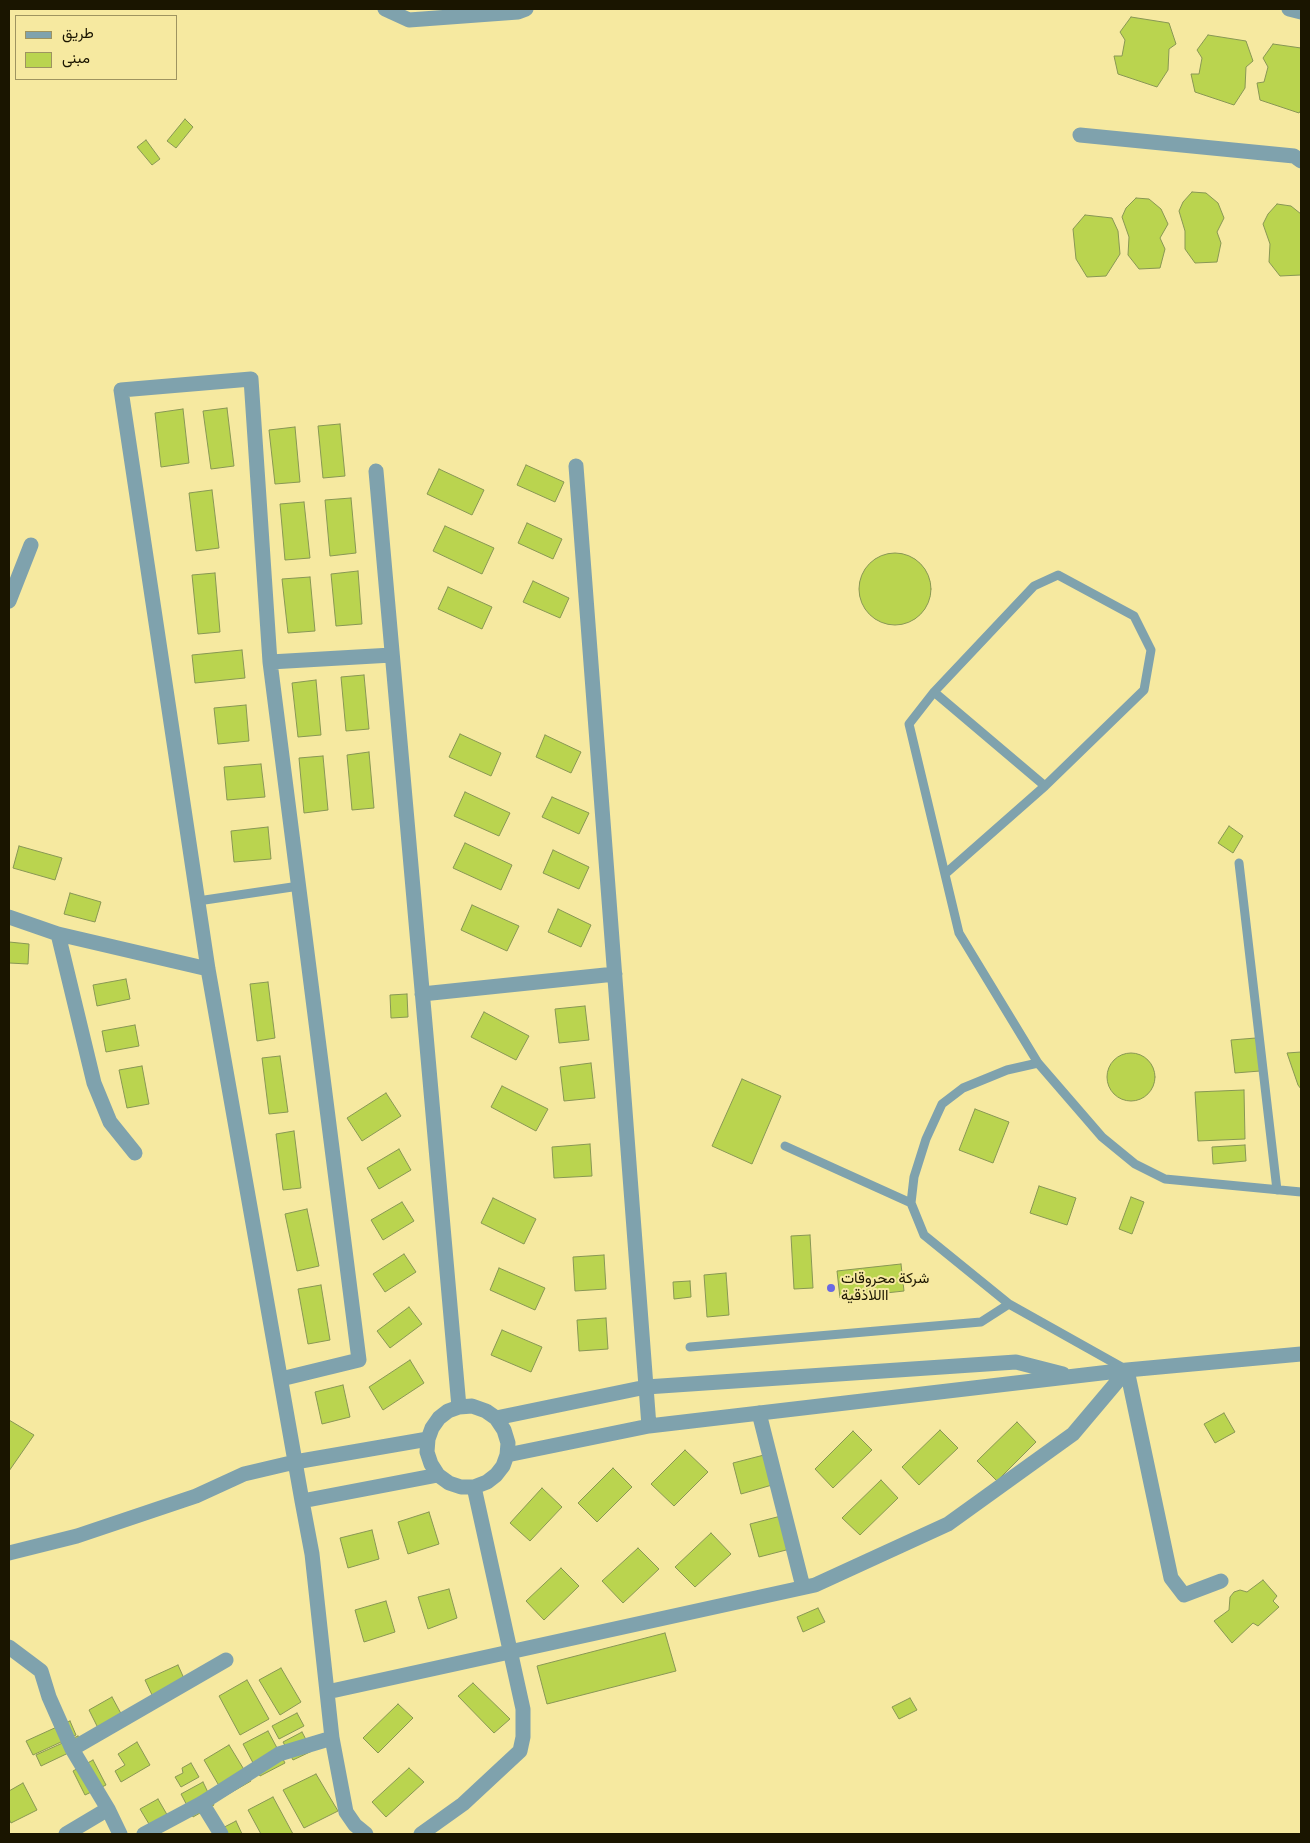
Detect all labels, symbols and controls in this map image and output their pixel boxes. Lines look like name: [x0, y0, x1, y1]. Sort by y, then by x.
legend: [15, 15, 178, 80]
text: طريق: [62, 23, 94, 42]
text: مبنى: [62, 48, 90, 67]
place label: شركة محروقات االلاذقية: [841, 1270, 929, 1305]
marker: شركة محروقات االلاذقية: [825, 1282, 837, 1294]

